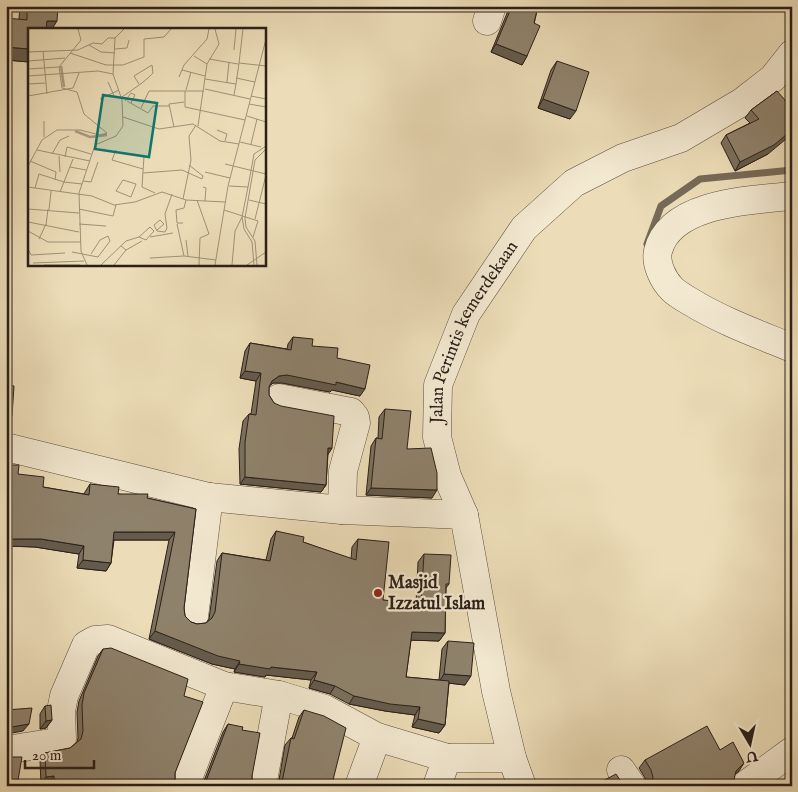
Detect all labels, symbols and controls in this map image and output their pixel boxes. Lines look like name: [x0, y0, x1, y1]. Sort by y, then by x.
inset map: [28, 28, 265, 265]
street label: Jalan Perintis kemerdekaan: [426, 236, 524, 426]
place label: Masjid Izzatul Islam: [388, 572, 485, 616]
marker: Masjid Izzatul Islam: [372, 587, 384, 599]
north arrow: [726, 720, 776, 770]
scale bar: [25, 737, 94, 769]
text: 20 m: [32, 746, 62, 765]
text: U: [743, 746, 760, 766]

